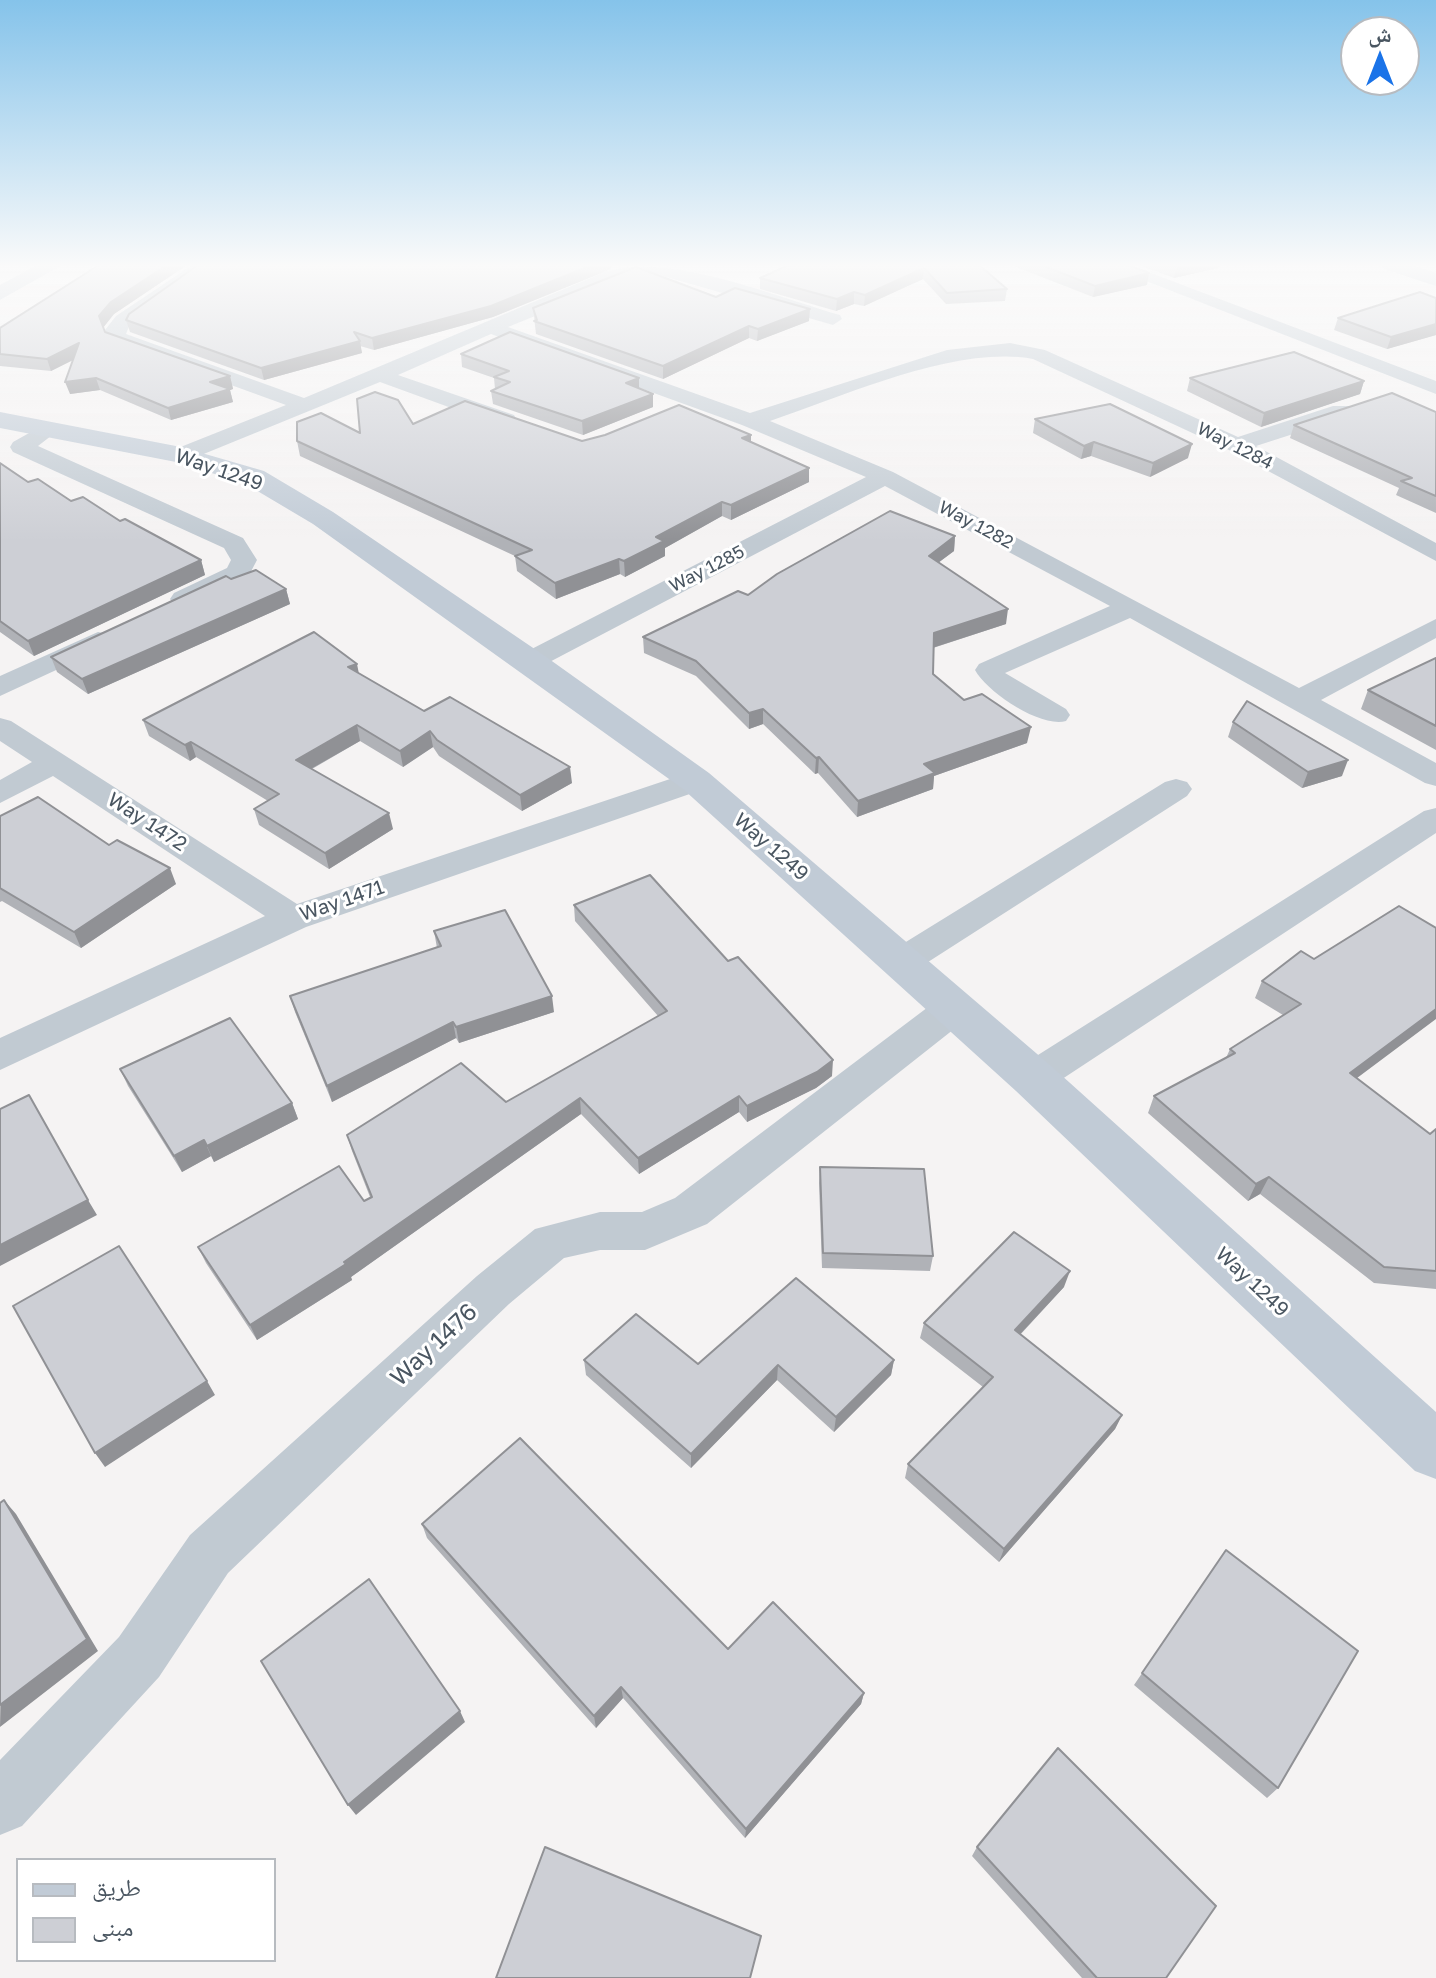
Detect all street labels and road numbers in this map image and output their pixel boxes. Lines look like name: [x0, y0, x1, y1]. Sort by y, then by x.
street label: Way 1284: [1194, 418, 1276, 474]
street label: Way 1249: [172, 444, 266, 496]
street label: Way 1282: [935, 496, 1017, 554]
street label: Way 1285: [666, 541, 748, 597]
street label: Way 1472: [103, 788, 191, 856]
street label: Way 1249: [729, 808, 813, 886]
street label: Way 1471: [297, 875, 387, 927]
street label: Way 1249: [1211, 1242, 1293, 1322]
street label: Way 1476: [385, 1298, 483, 1392]

